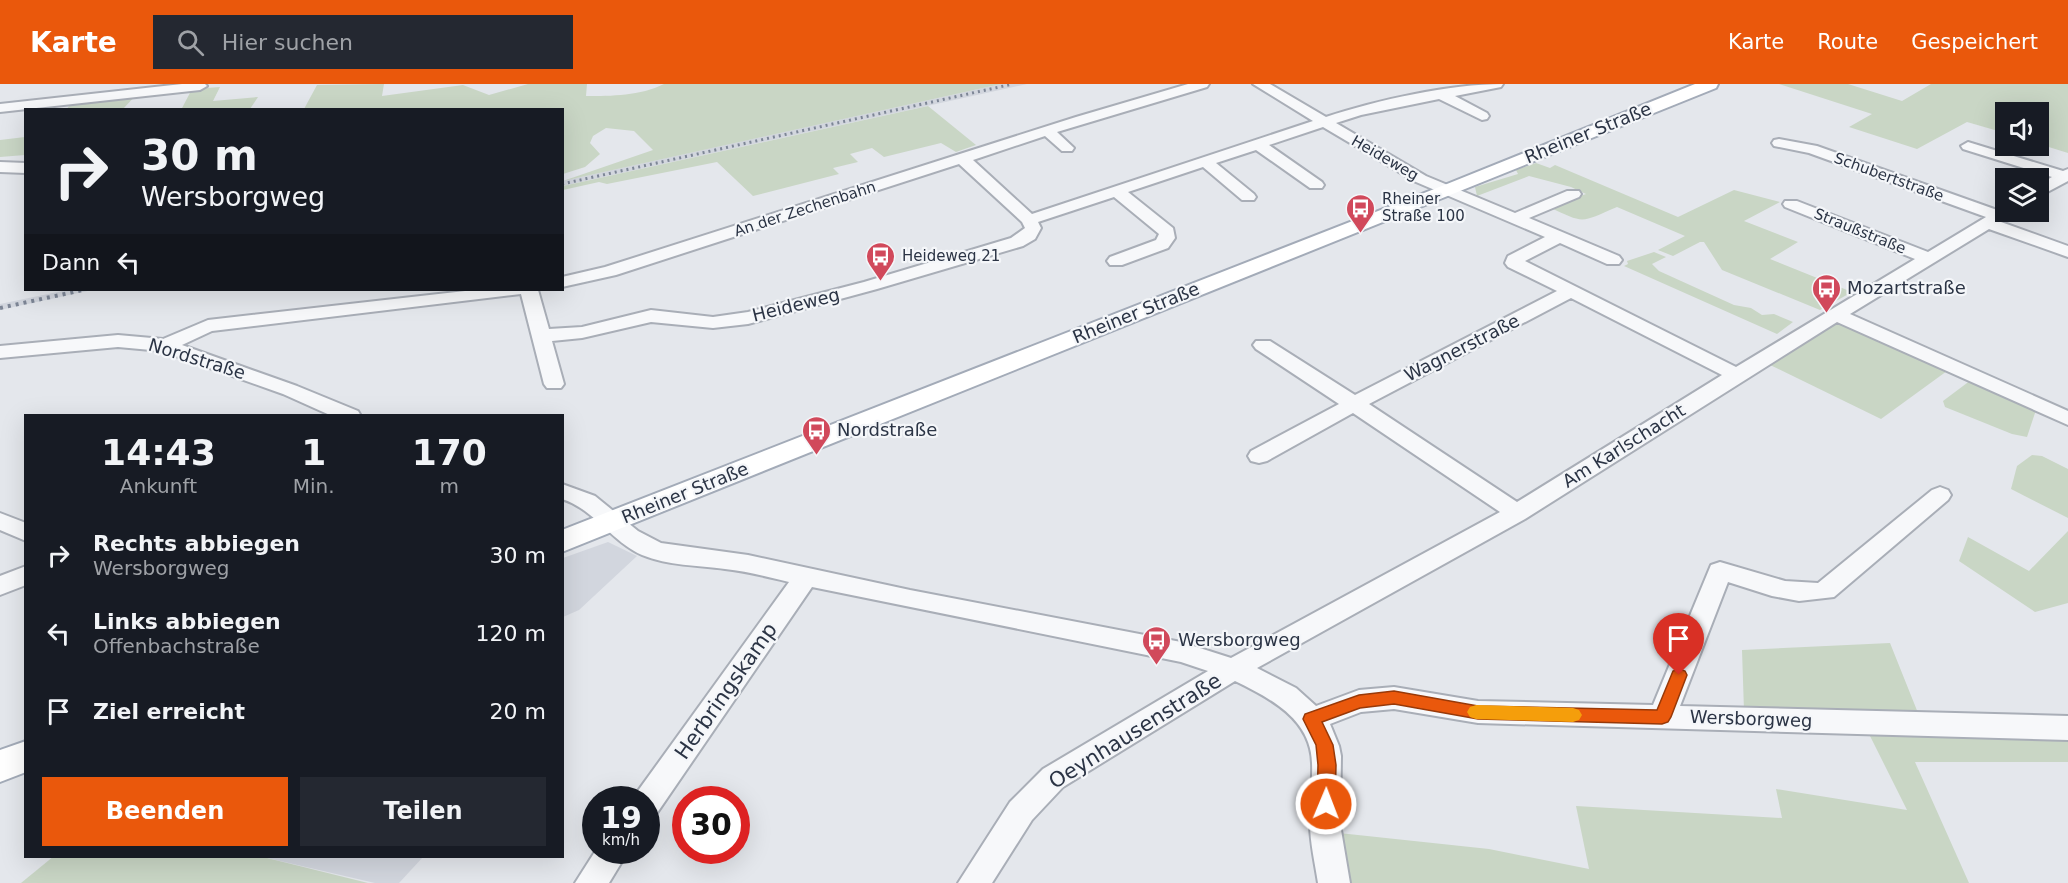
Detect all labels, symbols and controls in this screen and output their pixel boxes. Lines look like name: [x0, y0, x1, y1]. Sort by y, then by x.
search box: [153, 15, 573, 69]
text: Karte: [30, 26, 117, 59]
icon: search: [174, 26, 207, 59]
text: Hier suchen: [222, 30, 353, 55]
text: Karte: [1728, 30, 1784, 54]
text: Route: [1817, 30, 1878, 54]
text: Gespeichert: [1911, 30, 2038, 54]
street label: Rheiner Straße: [1521, 98, 1654, 168]
map controls: [1995, 102, 2049, 222]
button: sound: [1995, 102, 2049, 156]
text: 30 m: [141, 131, 258, 180]
icon: right: [42, 132, 120, 210]
street label: Heideweg: [1348, 132, 1422, 184]
street label: Schubertstraße: [1832, 149, 1946, 205]
button: layers: [1995, 168, 2049, 222]
street label: An der Zechenbahn: [732, 178, 878, 240]
text: Wersborgweg: [141, 181, 325, 212]
place label: Rheiner Straße 100: [1382, 190, 1465, 225]
bus stop icon: Rheiner Straße 100: [1345, 192, 1377, 234]
street label: Straußstraße: [1811, 204, 1909, 258]
bus stop icon: Heideweg 21: [865, 240, 897, 282]
icon: left: [112, 246, 145, 279]
place label: Heideweg 21: [902, 247, 1000, 265]
text: Dann: [42, 250, 100, 275]
bus stop icon: Mozartstraße: [1810, 272, 1842, 314]
place label: Mozartstraße: [1847, 277, 1966, 298]
street label: Rheiner Straße: [1069, 278, 1202, 348]
street label: Heideweg: [750, 284, 842, 326]
street label: Wagnerstraße: [1401, 310, 1523, 386]
street label: Nordstraße: [146, 334, 248, 383]
street label: Am Karlschacht: [1559, 399, 1689, 492]
bus stop icon: Nordstraße: [800, 414, 832, 456]
place label: Nordstraße: [837, 419, 937, 440]
text: 14:43: [101, 432, 216, 473]
text: 1: [301, 432, 326, 473]
text: 170: [412, 432, 487, 473]
street label: Rheiner Straße: [618, 458, 751, 528]
text: Ankunft: [120, 474, 197, 498]
text: Min.: [293, 474, 335, 498]
text: m: [440, 474, 459, 498]
text: Rechts abbiegen: [93, 531, 300, 556]
icon: right: [42, 539, 75, 572]
text: 30 m: [490, 543, 546, 568]
text: Wersborgweg: [93, 556, 229, 580]
text: Links abbiegen: [93, 609, 281, 634]
pin: [1653, 613, 1704, 675]
icon: left: [42, 617, 75, 650]
street label: Herbringskamp: [670, 618, 782, 764]
text: 120 m: [476, 621, 546, 646]
icon: arrive: [1662, 622, 1695, 655]
bus stop icon: Wersborgweg: [1141, 624, 1173, 666]
place label: Wersborgweg: [1178, 629, 1301, 650]
text: Offenbachstraße: [93, 634, 260, 658]
street label: Oeynhausenstraße: [1044, 668, 1226, 794]
icon: arrive: [42, 695, 75, 728]
text: Ziel erreicht: [93, 699, 245, 724]
text: 20 m: [490, 699, 546, 724]
street label: Wersborgweg: [1689, 706, 1813, 731]
position arrow: [1294, 772, 1358, 836]
button: Beenden: [42, 777, 288, 846]
button: Teilen: [300, 777, 546, 846]
speed limit sign: 30: [672, 786, 750, 864]
text: 19: [600, 800, 642, 835]
text: km/h: [602, 831, 640, 849]

